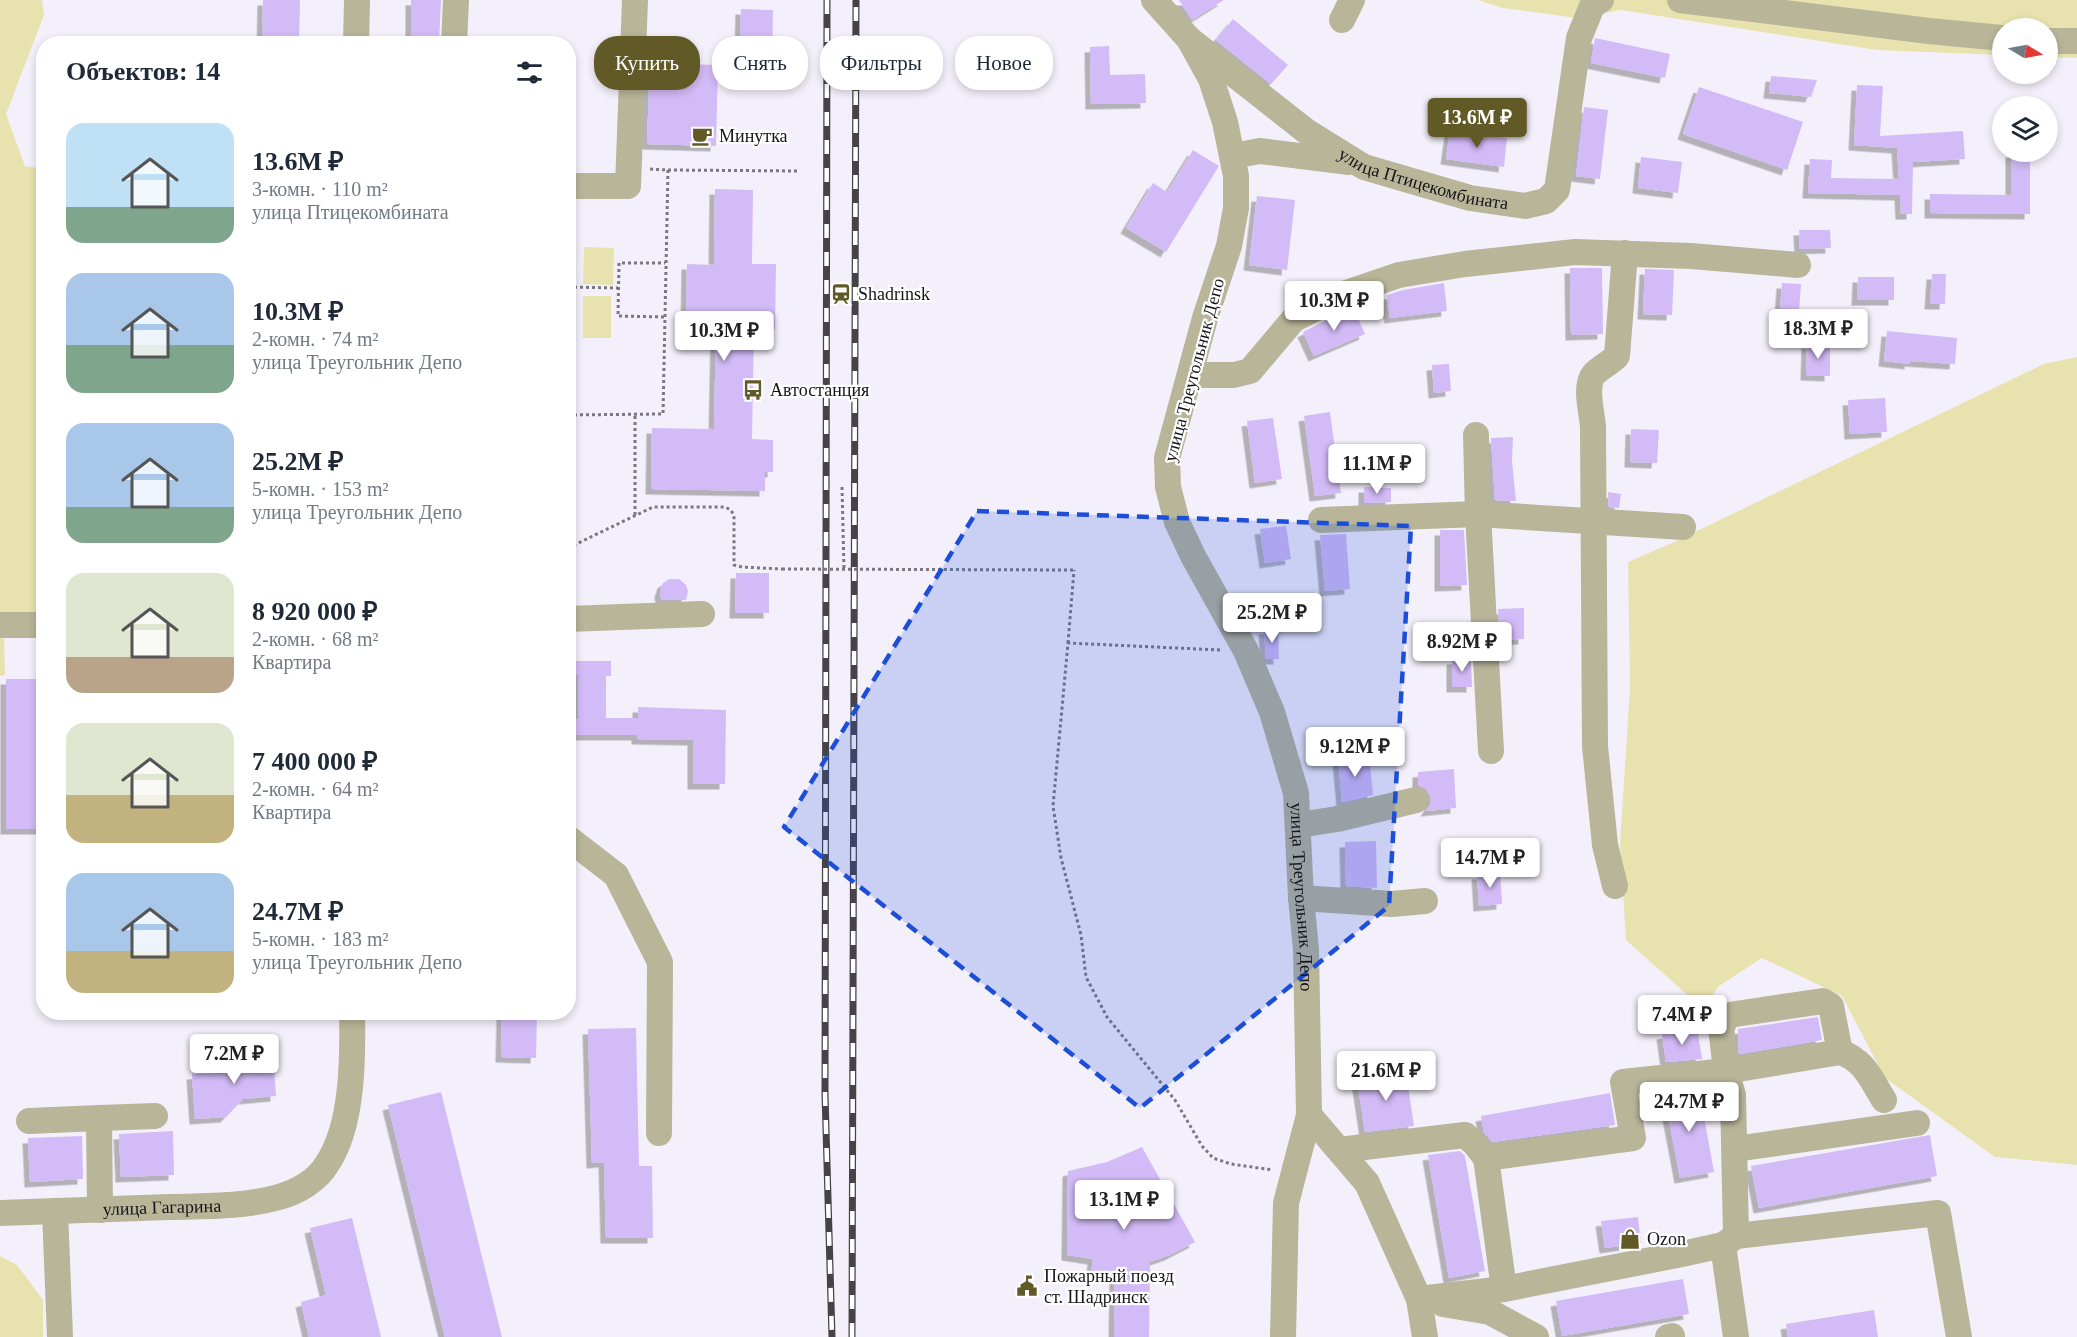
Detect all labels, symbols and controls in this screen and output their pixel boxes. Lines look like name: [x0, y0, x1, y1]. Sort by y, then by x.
north arrow: [1992, 18, 2058, 84]
map controls: [1992, 18, 2058, 162]
chip: Купить: [594, 36, 700, 90]
chip: Снять: [712, 36, 808, 90]
chip: Фильтры: [820, 36, 943, 90]
chip: Новое: [955, 36, 1053, 90]
icon: filters: [513, 56, 546, 89]
text: Объектов: 14: [66, 57, 220, 86]
button: layers: [1992, 96, 2058, 162]
pin: 13.6M ₽: [1422, 98, 1532, 149]
text: 13.6M ₽: [1442, 106, 1512, 128]
cafe icon: Минутка: [690, 124, 714, 148]
place label: Минутка: [719, 126, 788, 146]
street label: улица Птицекомбината: [1335, 144, 1510, 213]
icon: home: [114, 147, 186, 219]
text: 13.6M ₽: [252, 147, 344, 176]
text: 3-комн. · 110 m²: [252, 178, 388, 200]
text: улица Птицекомбината: [252, 201, 449, 223]
street label: улица Треугольник Депо: [1160, 276, 1228, 464]
pin: 10.3M ₽: [1279, 281, 1389, 332]
station icon: Shadrinsk: [829, 282, 853, 306]
place label: Shadrinsk: [858, 284, 930, 304]
text: 10.3M ₽: [1299, 289, 1369, 311]
icon: home: [114, 297, 186, 369]
text: 10.3M ₽: [252, 297, 344, 326]
pin: 18.3M ₽: [1763, 309, 1873, 360]
pin: 10.3M ₽: [669, 311, 779, 362]
text: 18.3M ₽: [1783, 317, 1853, 339]
text: 10.3M ₽: [689, 319, 759, 341]
text: 2-комн. · 74 m²: [252, 328, 379, 350]
text: улица Треугольник Депо: [252, 351, 462, 373]
bus stop icon: Автостанция: [741, 378, 765, 402]
place label: Автостанция: [770, 380, 869, 400]
pin: 11.1M ₽: [1322, 444, 1432, 495]
icon: home: [114, 447, 186, 519]
text: 25.2M ₽: [252, 447, 344, 476]
text: 11.1M ₽: [1342, 452, 1412, 474]
text: 5-комн. · 153 m²: [252, 478, 389, 500]
text: улица Треугольник Депо: [252, 501, 462, 523]
pin: 25.2M ₽: [1217, 593, 1327, 644]
icon: home: [114, 597, 186, 669]
text: 8 920 000 ₽: [252, 597, 378, 626]
text: 25.2M ₽: [1237, 601, 1307, 623]
pin: 8.92M ₽: [1407, 622, 1517, 673]
text: 2-комн. · 68 m²: [252, 628, 379, 650]
text: 8.92M ₽: [1427, 630, 1497, 652]
text: Квартира: [252, 651, 331, 673]
pin: 9.12M ₽: [1300, 727, 1410, 778]
text: 9.12M ₽: [1320, 735, 1390, 757]
icon: home: [114, 747, 186, 819]
text: 7 400 000 ₽: [252, 747, 378, 776]
text: 2-комн. · 64 m²: [252, 778, 379, 800]
text: Квартира: [252, 801, 331, 823]
street label: улица Треугольник Депо: [1286, 802, 1317, 992]
pin: 14.7M ₽: [1435, 838, 1545, 889]
text: 14.7M ₽: [1455, 846, 1525, 868]
icon: home: [114, 897, 186, 969]
text: 24.7M ₽: [252, 897, 344, 926]
text: 5-комн. · 183 m²: [252, 928, 389, 950]
text: улица Треугольник Депо: [252, 951, 462, 973]
pin: 7.4M ₽: [1633, 995, 1731, 1046]
text: 7.4M ₽: [1652, 1003, 1712, 1025]
pin: 7.2M ₽: [185, 1034, 283, 1085]
text: 7.2M ₽: [204, 1042, 264, 1064]
pin: 21.6M ₽: [1331, 1051, 1441, 1102]
text: 21.6M ₽: [1351, 1059, 1421, 1081]
pin: 24.7M ₽: [1634, 1082, 1744, 1133]
text: 24.7M ₽: [1654, 1090, 1724, 1112]
pin: 13.1M ₽: [1069, 1180, 1179, 1231]
text: 13.1M ₽: [1089, 1188, 1159, 1210]
street label: улица Гагарина: [102, 1196, 222, 1219]
shop icon: Ozon: [1618, 1227, 1642, 1251]
place label: Ozon: [1647, 1229, 1686, 1249]
place label: Пожарный поезд ст. Шадринск: [1044, 1266, 1174, 1307]
public building icon: Пожарный поезд ст. Шадринск: [1015, 1274, 1039, 1298]

